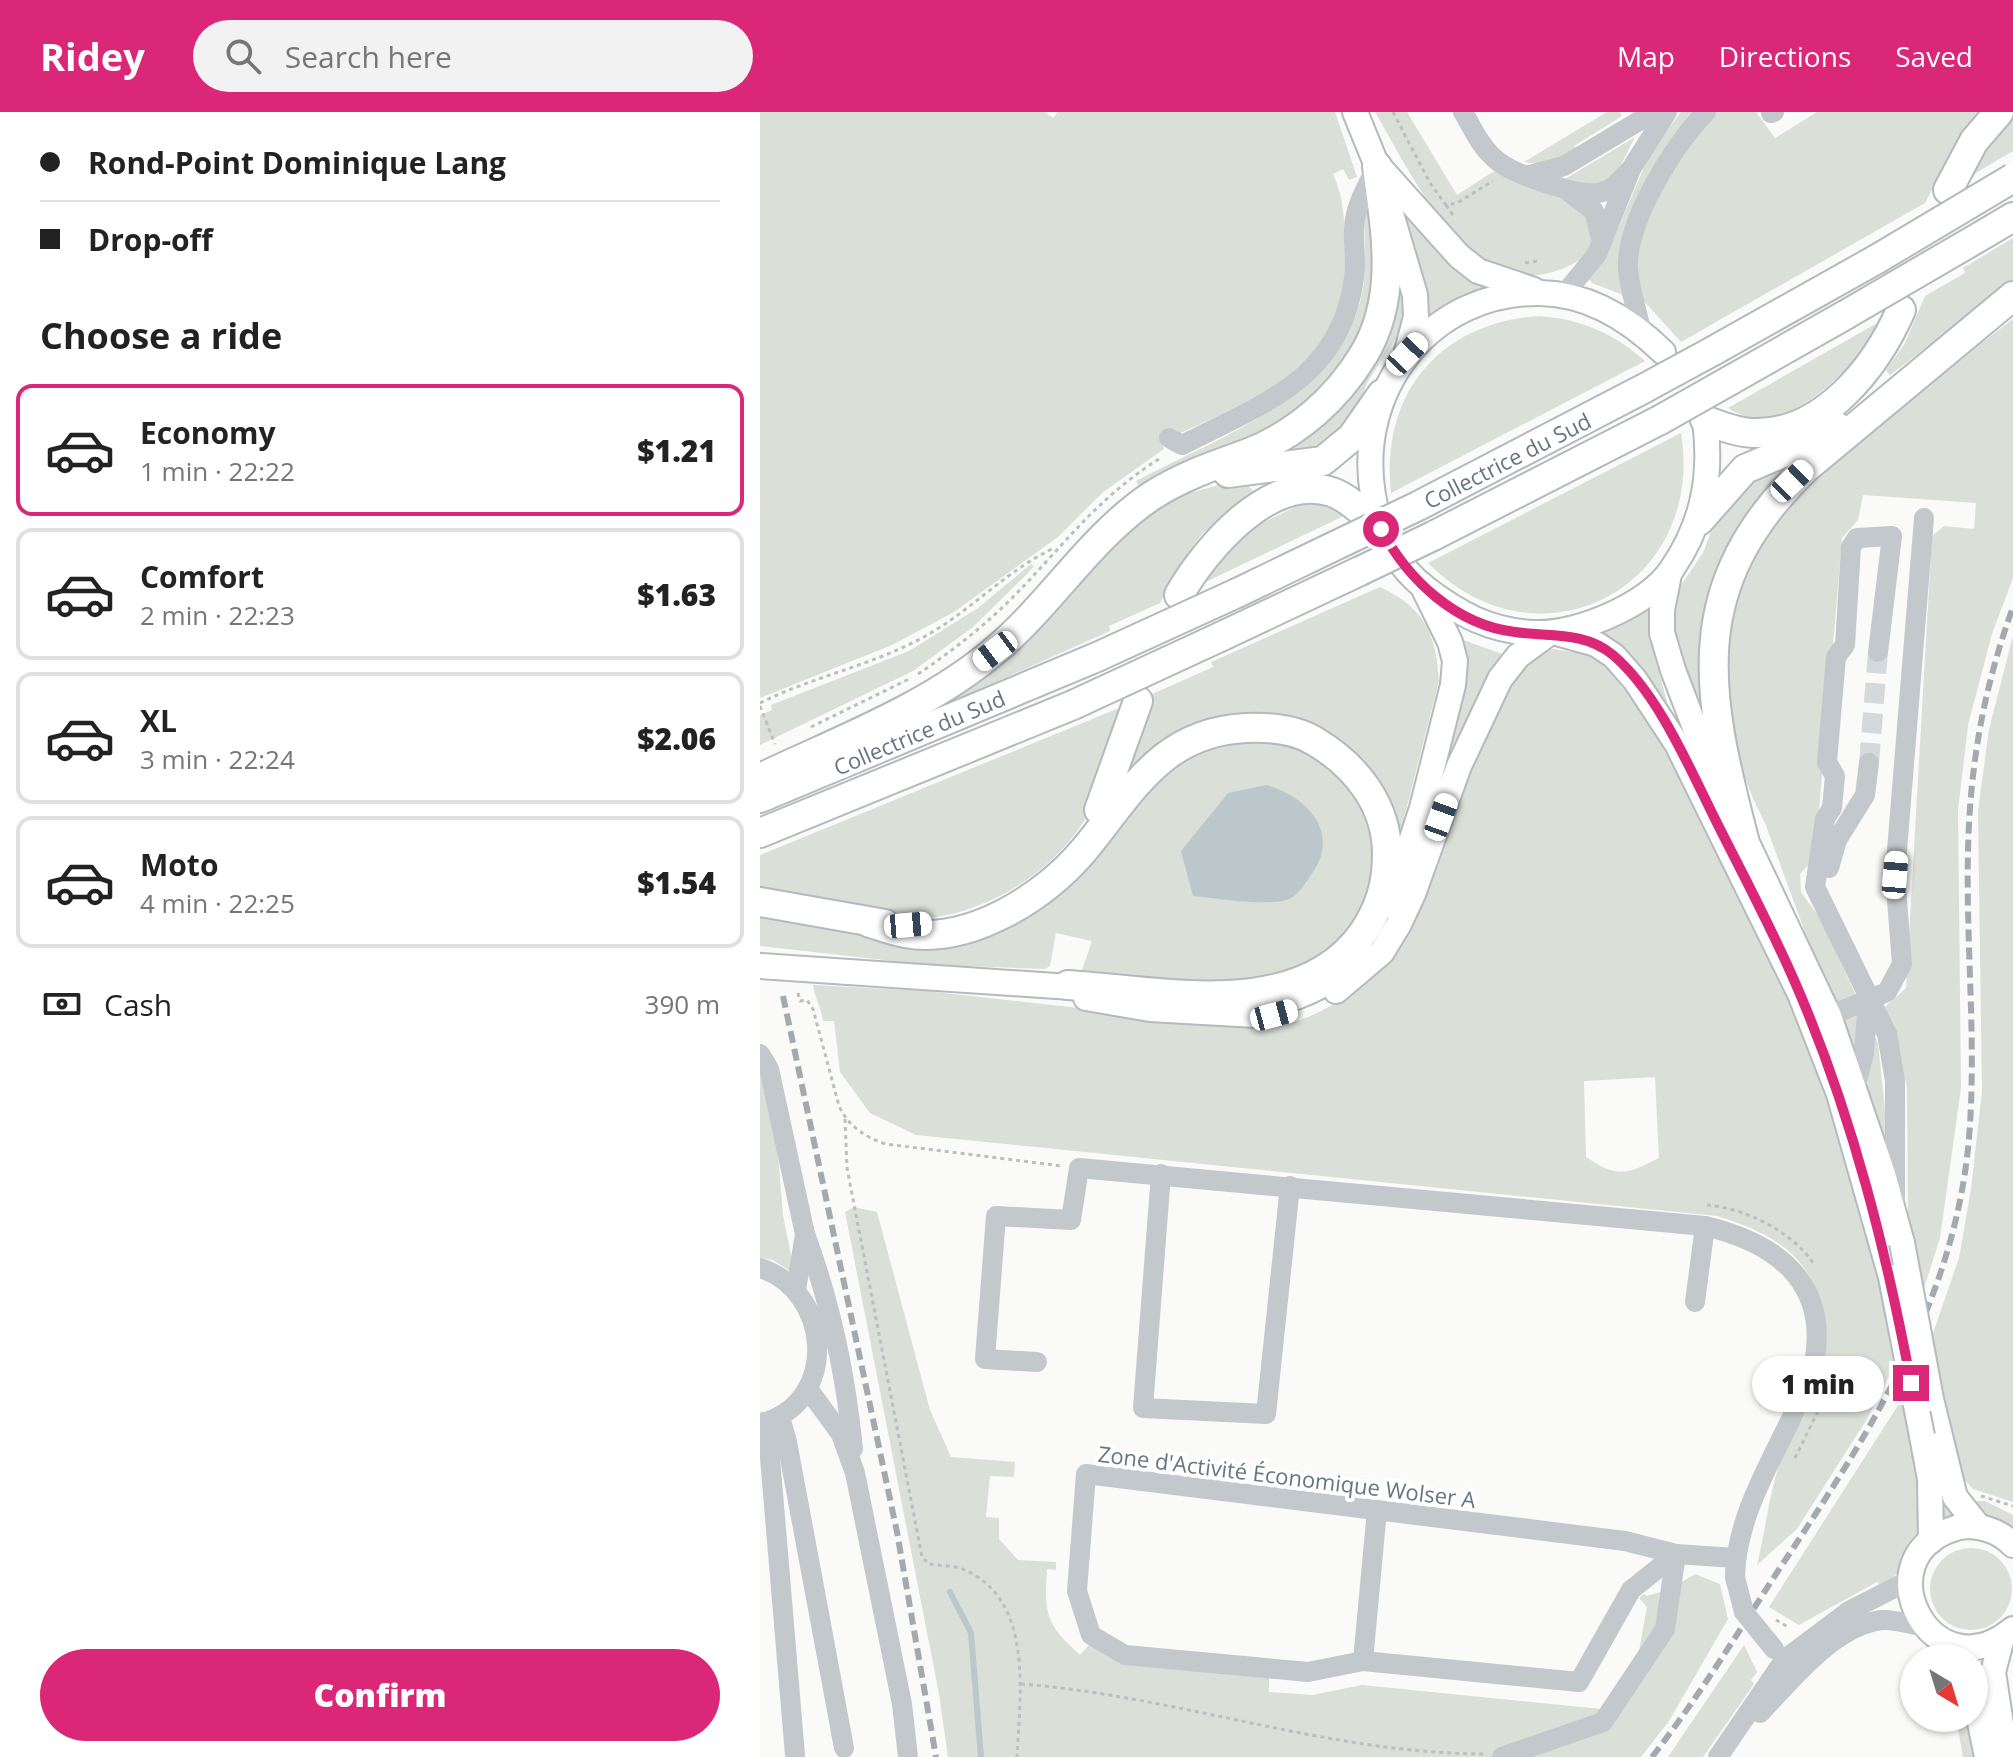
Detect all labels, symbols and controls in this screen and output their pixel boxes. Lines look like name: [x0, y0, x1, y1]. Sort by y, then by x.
search box: [193, 20, 753, 92]
text: Ridey: [40, 30, 145, 82]
icon: search: [221, 34, 265, 78]
text: Search here: [285, 36, 452, 77]
text: Map: [1617, 37, 1675, 75]
text: Directions: [1719, 37, 1851, 75]
text: Saved: [1895, 37, 1973, 75]
text: Rond-Point Dominique Lang: [88, 142, 506, 183]
text: Drop-off: [88, 219, 213, 260]
text: Choose a ride: [40, 311, 282, 360]
car: [1382, 328, 1432, 380]
street label: Collectrice du Sud: [1418, 405, 1596, 515]
text: Economy: [140, 412, 276, 453]
icon: car: [44, 414, 116, 486]
text: $1.21: [637, 430, 716, 471]
text: 1 min · 22:22: [140, 453, 295, 489]
car: [1766, 456, 1818, 506]
route start: [1363, 511, 1399, 547]
text: Comfort: [140, 556, 264, 597]
icon: car: [44, 558, 116, 630]
text: $1.63: [637, 574, 716, 615]
text: 2 min · 22:23: [140, 597, 295, 633]
car: [969, 627, 1021, 675]
street label: Collectrice du Sud: [829, 682, 1009, 782]
text: XL: [140, 700, 177, 741]
icon: car: [44, 702, 116, 774]
text: $2.06: [637, 718, 716, 759]
text: 3 min · 22:24: [140, 741, 295, 777]
car: [1422, 790, 1460, 844]
text: Moto: [140, 844, 218, 885]
icon: car: [44, 846, 116, 918]
car: [1881, 850, 1909, 900]
text: $1.54: [637, 862, 716, 903]
text: 4 min · 22:25: [140, 885, 295, 921]
car: [883, 911, 933, 939]
icon: cash: [40, 982, 84, 1026]
text: Cash: [104, 984, 172, 1025]
text: 390 m: [645, 986, 720, 1022]
car: [1248, 997, 1300, 1033]
callout: 1 min: [1751, 1355, 1883, 1411]
route end: [1893, 1365, 1929, 1401]
text: 1 min: [1781, 1366, 1855, 1402]
street label: Zone d'Activité Économique Wolser A: [1096, 1438, 1478, 1514]
north arrow: [1900, 1644, 1988, 1732]
map controls: [1900, 1644, 1988, 1732]
button: Confirm: [40, 1649, 720, 1741]

